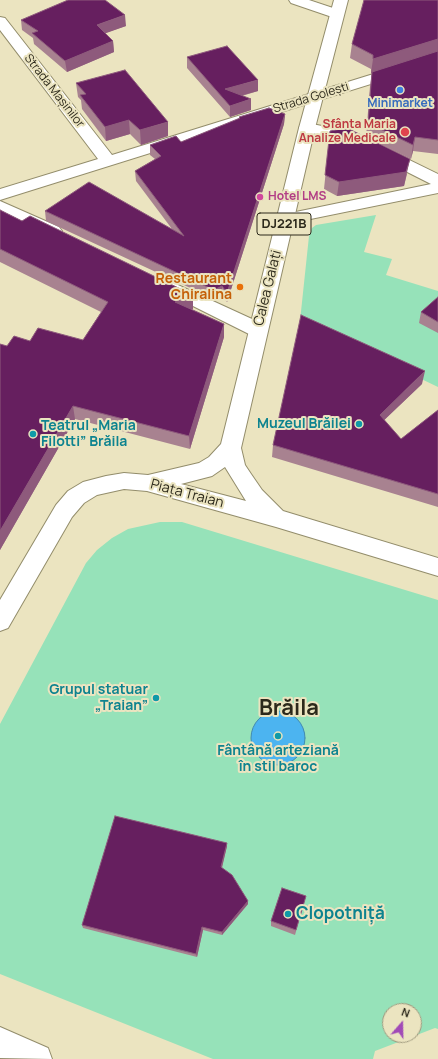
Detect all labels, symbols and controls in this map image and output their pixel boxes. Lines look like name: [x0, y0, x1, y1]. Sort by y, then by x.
street label: Strada Mașinilor: [21, 51, 87, 131]
street label: Strada Golești: [271, 80, 351, 116]
marker: Minimarket: [395, 85, 405, 95]
place label: Minimarket: [367, 97, 433, 111]
place label: Sfânta Maria Analize Medicale: [299, 118, 396, 146]
marker: Sfânta Maria Analize Medicale: [399, 126, 411, 138]
place label: Hotel LMS: [268, 190, 326, 204]
marker: Hotel LMS: [255, 192, 265, 202]
road number: DJ221B: [257, 213, 311, 235]
street label: Calea Galați: [251, 248, 285, 328]
place label: Restaurant Chiralina: [156, 271, 232, 304]
marker: Restaurant Chiralina: [235, 282, 245, 292]
place label: Muzeul Brăilei: [257, 416, 351, 432]
place label: Teatrul „Maria Filotti” Brăila: [41, 418, 136, 450]
marker: Muzeul Brăilei: [354, 419, 364, 429]
marker: Teatrul „Maria Filotti” Brăila: [28, 429, 38, 439]
street label: Piața Traian: [148, 476, 226, 512]
place label: Grupul statuar „Traian”: [49, 682, 148, 714]
marker: Grupul statuar „Traian”: [151, 693, 161, 703]
district label: Brăila: [259, 696, 319, 722]
marker: Fântână arteziană în stil baroc: [273, 731, 283, 741]
place label: Fântână arteziană în stil baroc: [217, 743, 339, 776]
place label: Clopotniță: [296, 904, 385, 924]
marker: Clopotniță: [283, 909, 293, 919]
north arrow: [382, 1003, 422, 1043]
text: N: [400, 1004, 412, 1021]

